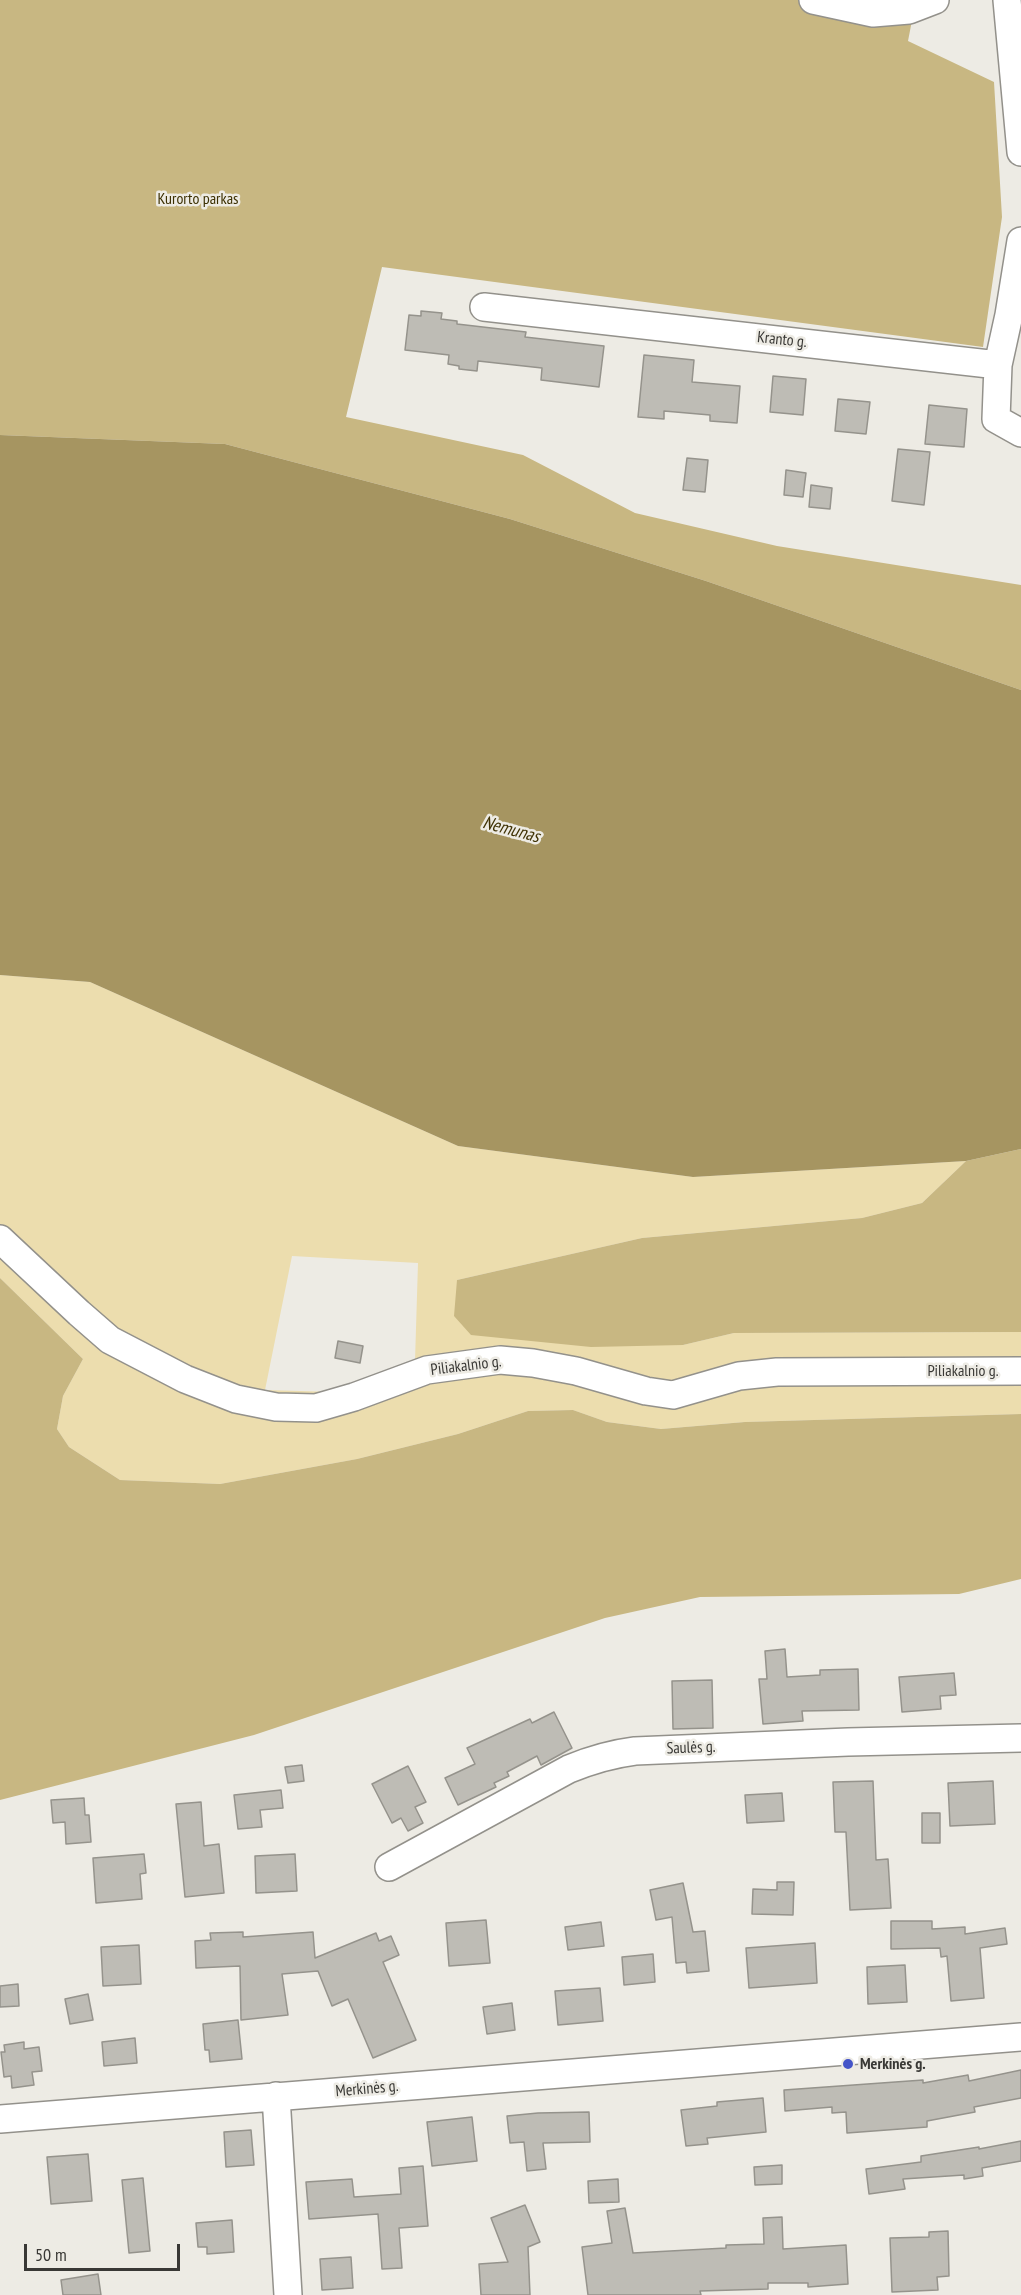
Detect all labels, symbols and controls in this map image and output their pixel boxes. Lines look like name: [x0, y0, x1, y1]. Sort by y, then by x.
park label: Kurorto parkas: [158, 189, 238, 209]
street label: Kranto g.: [756, 328, 808, 352]
water label: Nemunas: [480, 812, 542, 848]
street label: Piliakalnio g.: [430, 1352, 502, 1380]
street label: Piliakalnio g.: [927, 1361, 999, 1381]
street label: Saulės g.: [666, 1738, 716, 1758]
place label: Merkinės g.: [860, 2054, 926, 2074]
marker: Merkinės g.: [841, 2057, 855, 2071]
street label: Merkinės g.: [335, 2077, 399, 2101]
scale bar: [27, 2232, 183, 2270]
text: 50 m: [35, 2243, 67, 2266]

